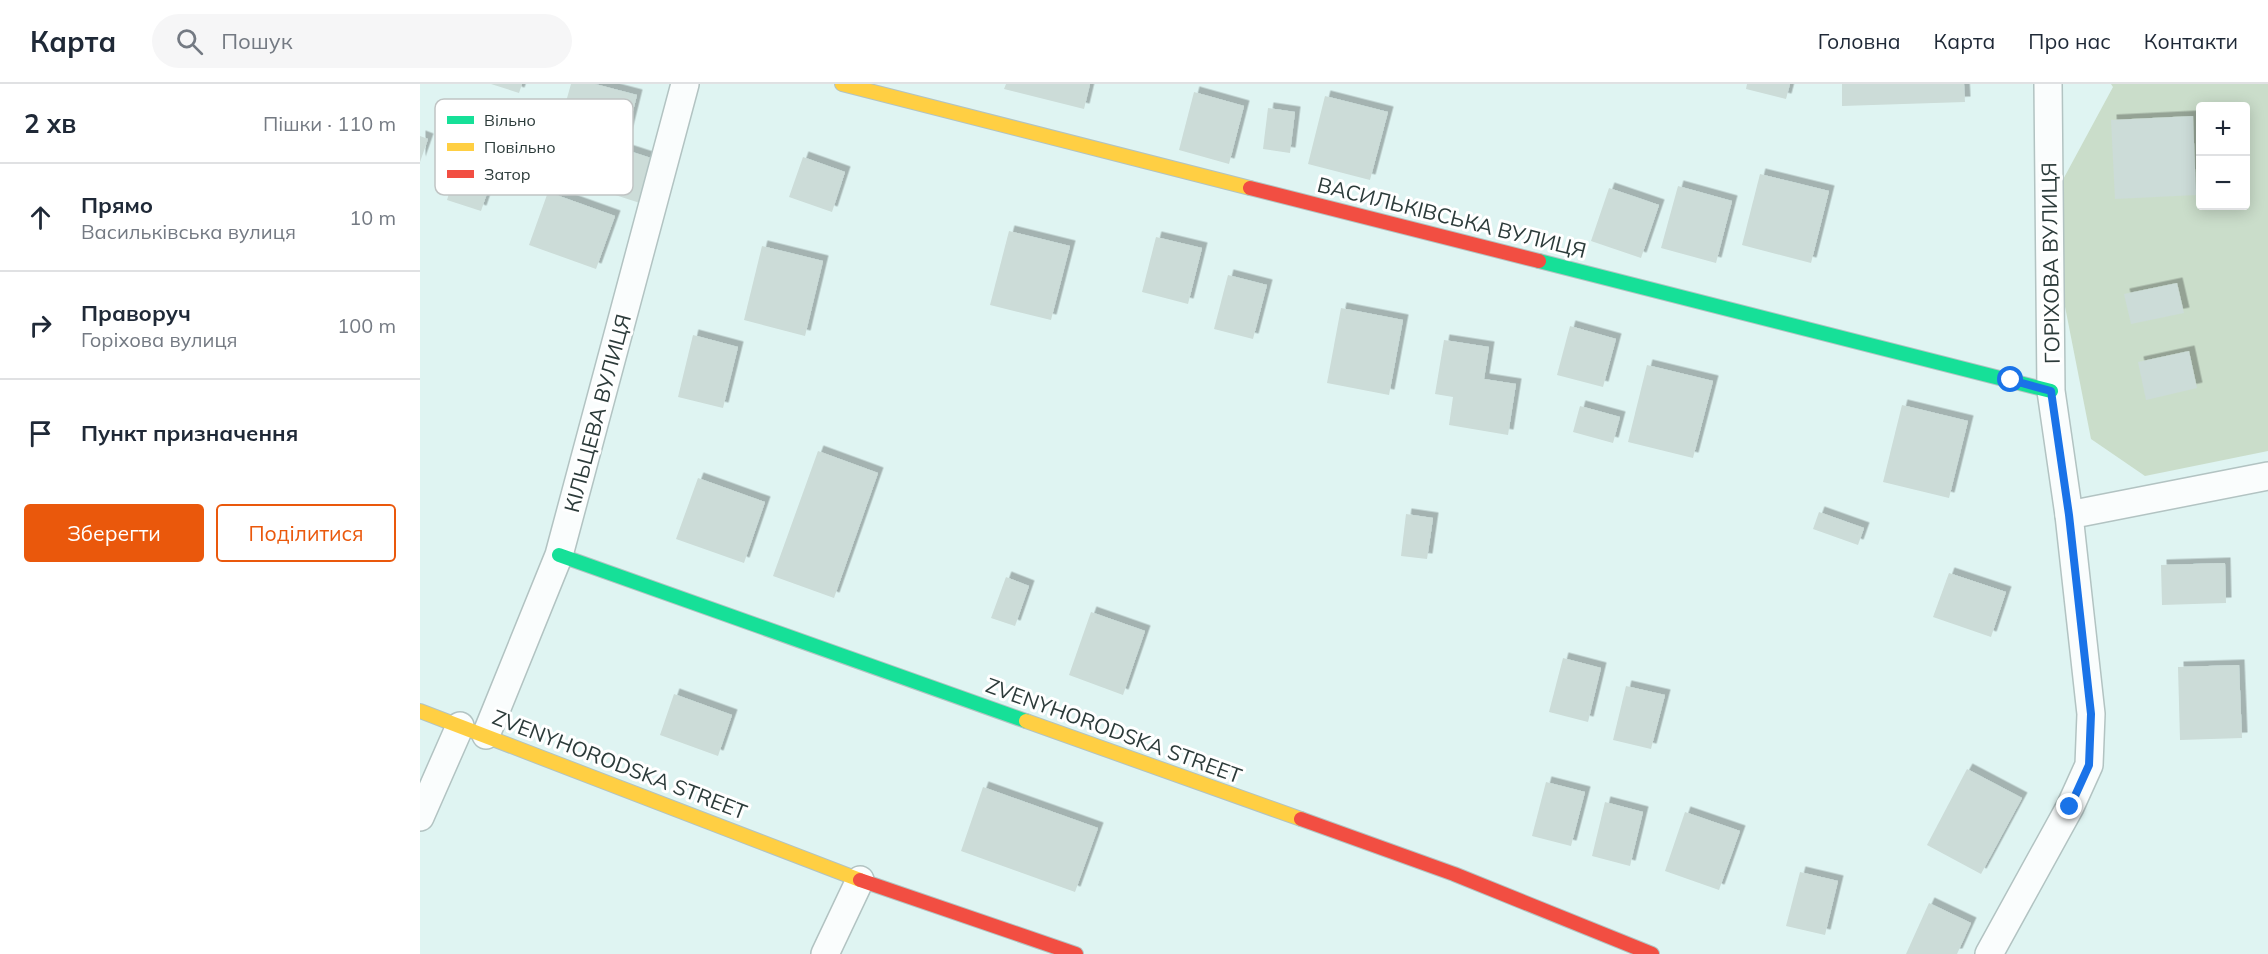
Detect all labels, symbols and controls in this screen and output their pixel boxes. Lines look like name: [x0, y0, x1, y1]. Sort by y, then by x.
search box: [152, 14, 572, 68]
text: Карта: [30, 24, 116, 59]
icon: search: [173, 25, 206, 58]
text: Пошук: [221, 27, 292, 55]
text: Головна: [1818, 28, 1901, 54]
text: Карта: [1934, 28, 1995, 54]
text: Про нас: [2028, 28, 2111, 54]
text: Контакти: [2144, 28, 2238, 54]
legend: [435, 99, 633, 195]
map controls: [2196, 102, 2250, 210]
button: +: [2196, 102, 2250, 156]
text: 2 хв: [24, 107, 76, 140]
text: Вільно: [484, 110, 536, 130]
text: Пішки · 110 m: [263, 111, 396, 136]
text: Повільно: [484, 137, 555, 157]
button: −: [2196, 156, 2250, 210]
street label: ГОРІХОВА ВУЛИЦЯ: [2035, 162, 2065, 364]
text: Затор: [484, 164, 531, 184]
street label: ВАСИЛЬКІВСЬКА ВУЛИЦЯ: [1315, 171, 1589, 263]
text: Прямо: [81, 191, 153, 219]
icon: ahead: [24, 201, 57, 234]
text: 10 m: [349, 205, 396, 230]
text: Васильківська вулиця: [81, 219, 296, 244]
text: Праворуч: [81, 299, 191, 327]
icon: right: [24, 309, 57, 342]
street label: КІЛЬЦЕВА ВУЛИЦЯ: [558, 311, 636, 515]
text: 100 m: [337, 313, 396, 338]
text: Горіхова вулиця: [81, 327, 238, 352]
route start: [1997, 366, 2023, 392]
icon: arrive: [24, 417, 57, 450]
text: Пункт призначення: [81, 419, 298, 447]
button: Зберегти: [24, 504, 204, 562]
button: Поділитися: [216, 504, 396, 562]
street label: ZVENYHORODSKA STREET: [982, 672, 1246, 789]
street label: ZVENYHORODSKA STREET: [489, 703, 751, 825]
route end: [2056, 793, 2082, 819]

